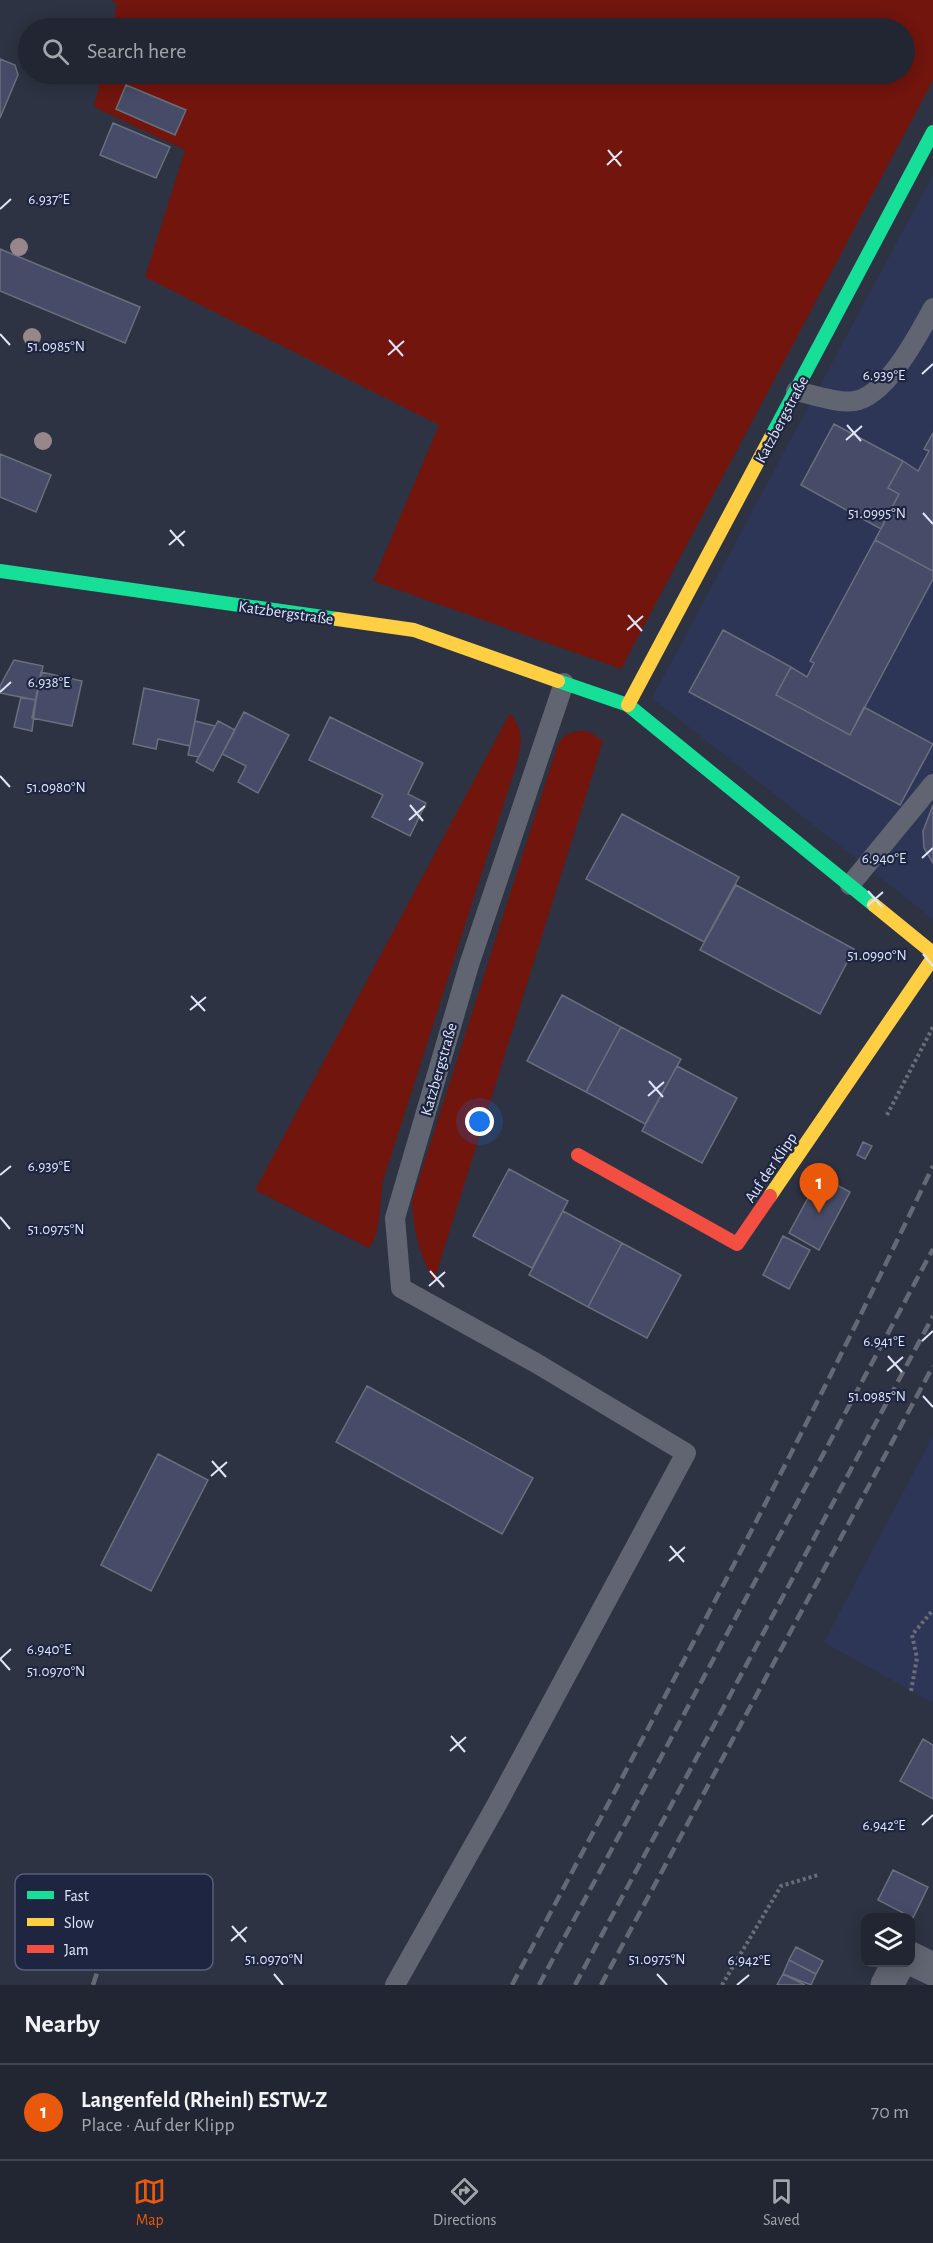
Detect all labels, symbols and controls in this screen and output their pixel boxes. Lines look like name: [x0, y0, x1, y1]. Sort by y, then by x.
search box: [18, 18, 915, 84]
icon: search: [39, 35, 72, 68]
text: Search here: [87, 40, 186, 62]
text: 6.937°E: [28, 192, 70, 207]
text: 51.0985°N: [27, 339, 85, 354]
text: 6.939°E: [863, 368, 905, 383]
street label: Katzbergstraße: [752, 373, 811, 466]
text: 51.0995°N: [848, 506, 906, 521]
street label: Katzbergstraße: [237, 598, 334, 628]
text: 6.938°E: [28, 675, 70, 690]
text: 51.0980°N: [26, 780, 86, 795]
text: 6.940°E: [862, 851, 906, 866]
text: 51.0990°N: [847, 948, 907, 963]
street label: Katzbergstraße: [418, 1021, 460, 1118]
your location: [465, 1107, 494, 1136]
street label: Auf der Klipp: [742, 1130, 800, 1206]
text: 6.939°E: [28, 1159, 70, 1174]
pin: 1: [800, 1164, 838, 1213]
text: 51.0975°N: [27, 1222, 85, 1237]
text: 6.941°E: [863, 1334, 905, 1349]
text: 51.0985°N: [848, 1389, 906, 1404]
text: 6.940°E: [27, 1642, 71, 1657]
text: 51.0970°N: [27, 1664, 85, 1679]
text: 6.942°E: [862, 1818, 906, 1833]
legend: [15, 1874, 213, 1970]
text: Fast: [64, 1888, 89, 1904]
map controls: [861, 1913, 915, 1967]
button: layers: [861, 1913, 915, 1967]
text: Slow: [64, 1915, 94, 1931]
text: Jam: [64, 1942, 89, 1958]
text: 51.0970°N: [245, 1952, 303, 1967]
text: 51.0975°N: [628, 1952, 686, 1967]
text: 6.942°E: [727, 1953, 771, 1968]
text: Nearby: [24, 2011, 100, 2037]
text: Langenfeld (Rheinl) ESTW-Z: [81, 2089, 327, 2111]
text: 1: [40, 2102, 47, 2122]
text: 70 m: [871, 2102, 909, 2122]
text: Place · Auf der Klipp: [81, 2115, 235, 2135]
tab: Map: [133, 2175, 166, 2230]
tab: Directions: [433, 2175, 497, 2230]
tab: Saved: [763, 2175, 800, 2230]

